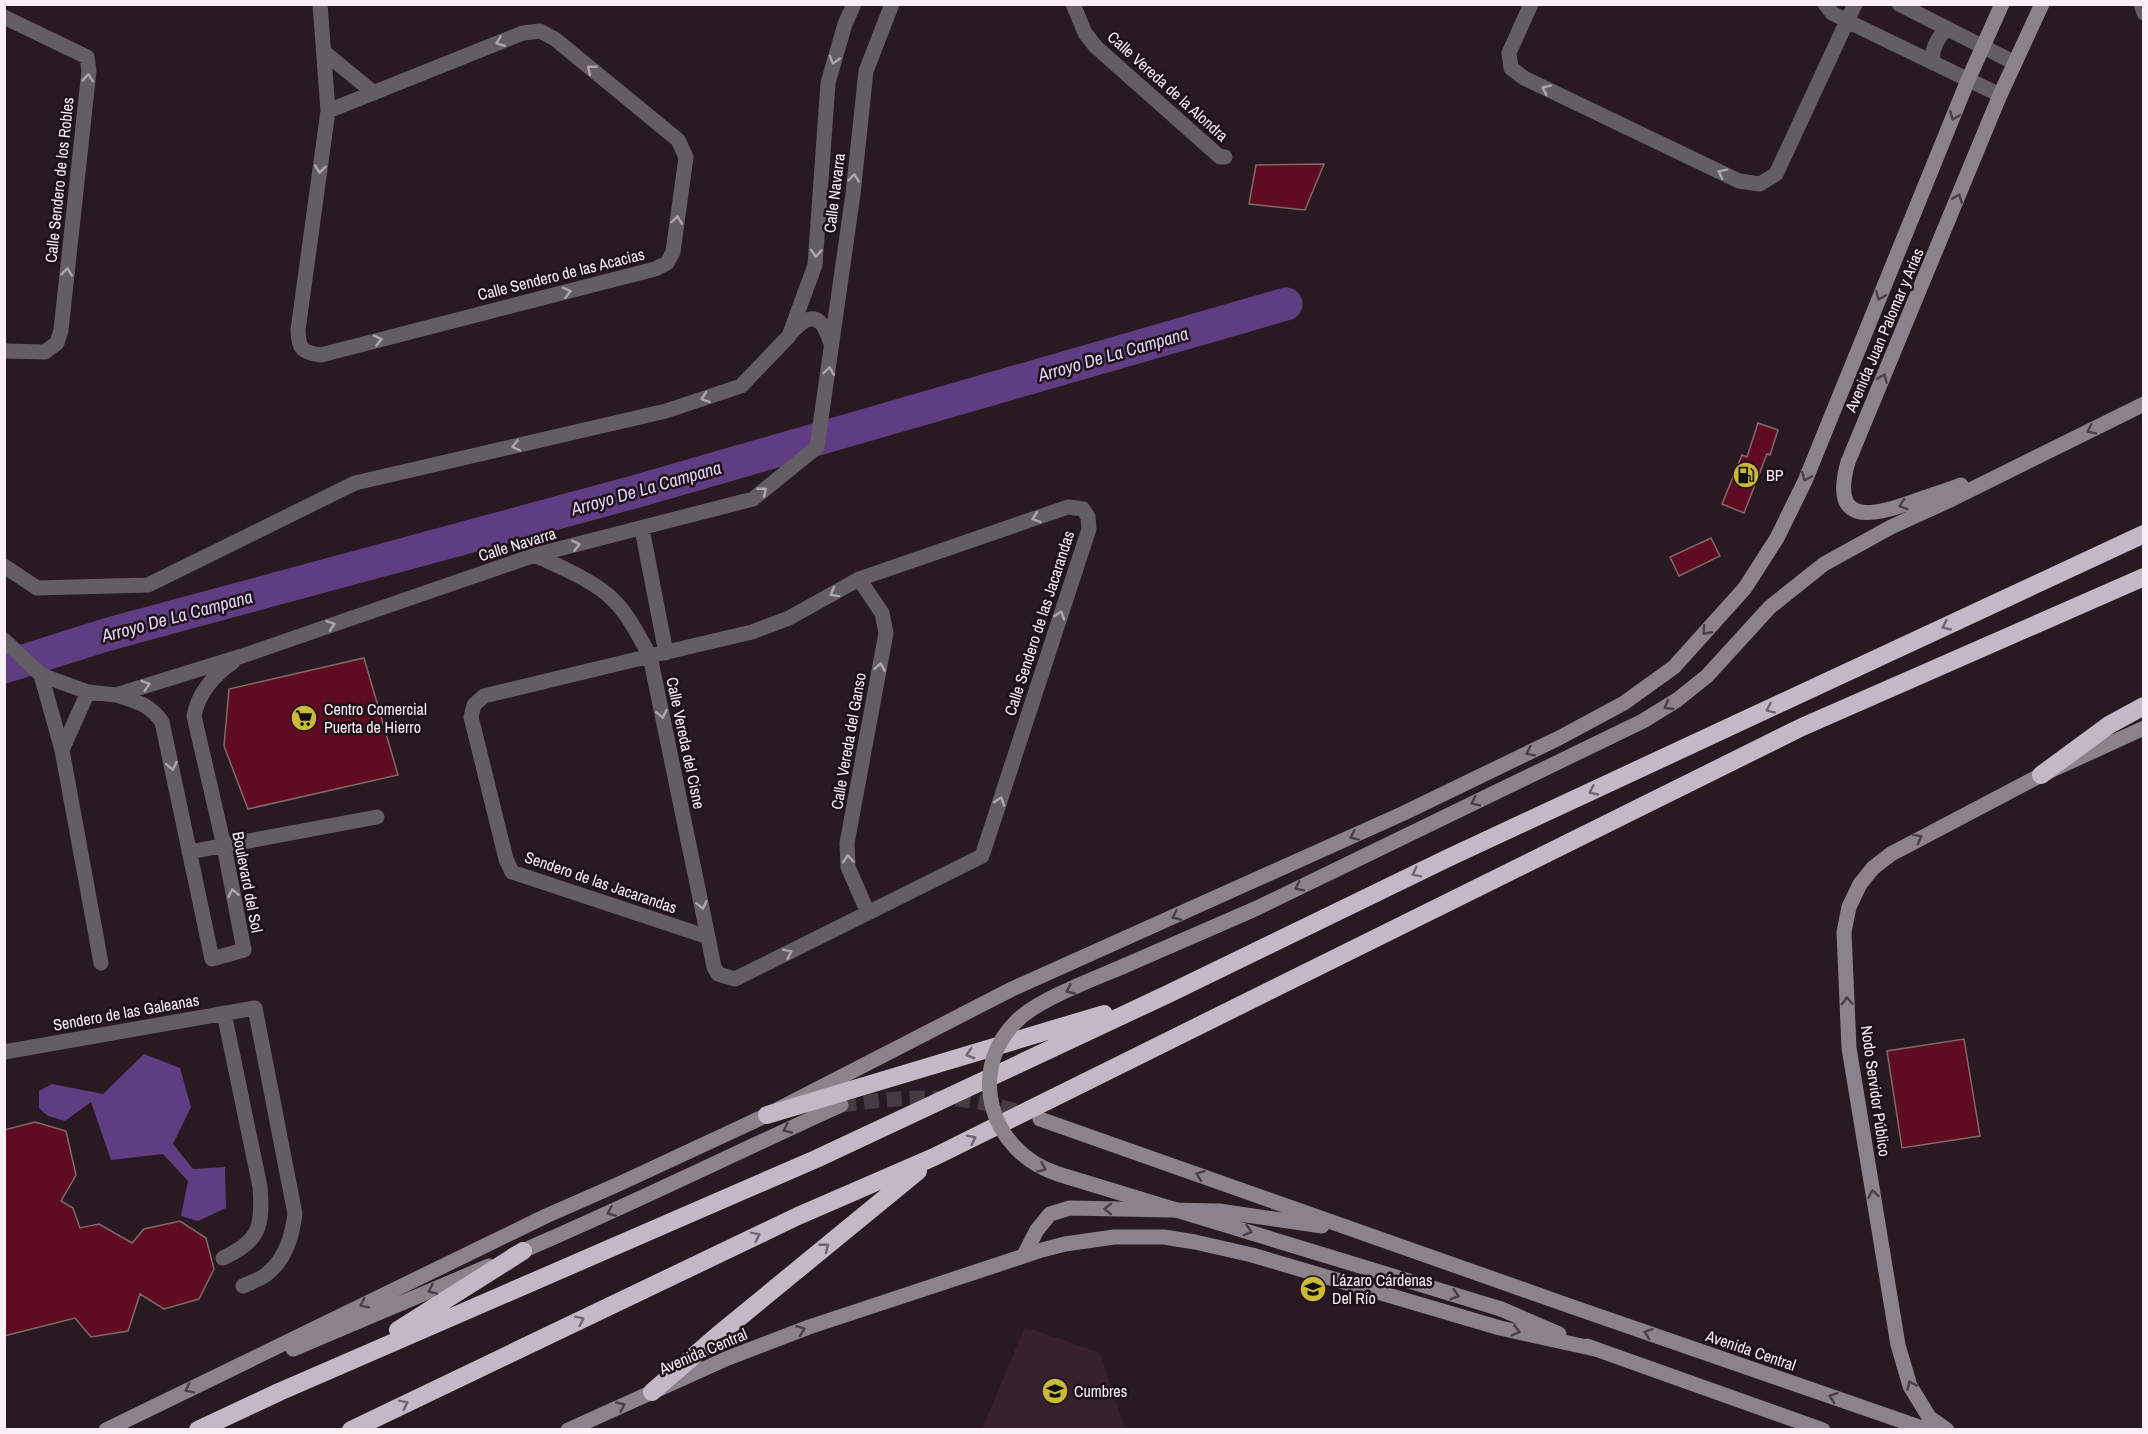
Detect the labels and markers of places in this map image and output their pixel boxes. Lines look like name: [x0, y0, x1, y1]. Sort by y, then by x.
fuel station icon: BP: [1731, 460, 1761, 490]
place label: BP: [1766, 464, 1784, 486]
place label: Centro Comercial Puerta de Hierro: [324, 698, 427, 738]
supermarket icon: Centro Comercial Puerta de Hierro: [289, 703, 319, 733]
place label: Lázaro Cárdenas Del Río: [1332, 1269, 1433, 1309]
school or university icon: Lázaro Cárdenas Del Río: [1298, 1274, 1328, 1304]
school or university icon: Cumbres: [1040, 1376, 1070, 1406]
place label: Cumbres: [1074, 1380, 1127, 1402]

